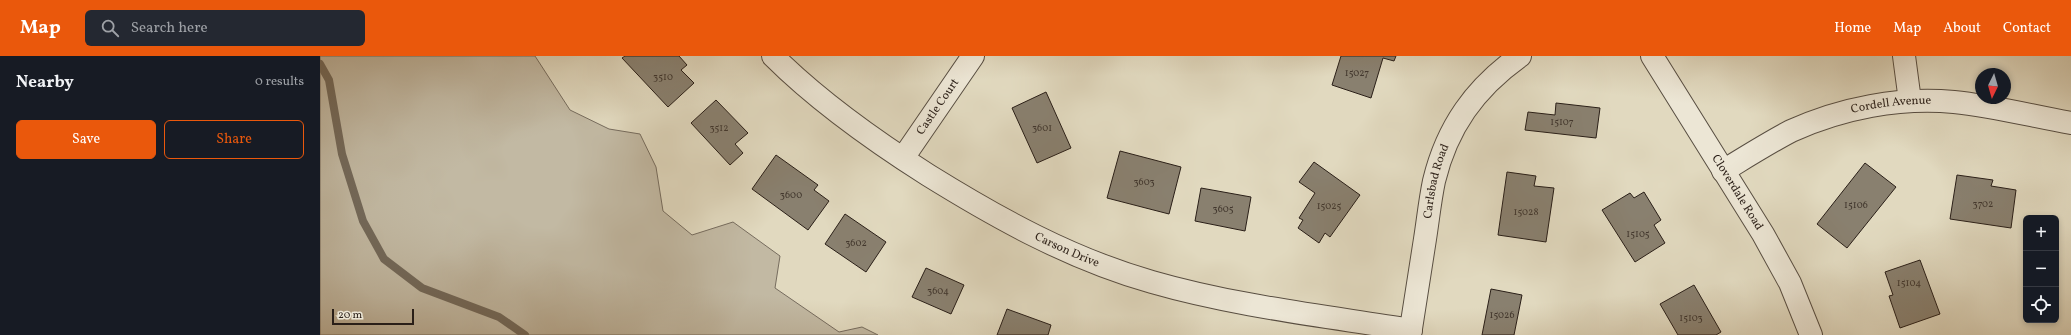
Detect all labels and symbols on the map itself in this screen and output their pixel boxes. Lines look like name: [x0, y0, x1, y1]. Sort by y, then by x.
house number: 15027: [1345, 66, 1369, 80]
north arrow: [1975, 68, 2011, 104]
house number: 3510: [653, 70, 673, 84]
street label: Castle Court: [913, 75, 963, 138]
street label: Cordell Avenue: [1849, 93, 1931, 118]
house number: 15107: [1550, 115, 1574, 129]
house number: 3512: [709, 121, 729, 135]
house number: 3601: [1032, 121, 1052, 135]
street label: Carlsbad Road: [1420, 141, 1453, 220]
street label: Cloverdale Road: [1708, 152, 1767, 234]
house number: 3603: [1133, 175, 1155, 189]
house number: 3600: [780, 188, 802, 202]
house number: 3702: [1973, 197, 1993, 211]
house number: 15106: [1844, 198, 1868, 212]
house number: 15025: [1317, 199, 1342, 213]
house number: 3605: [1213, 202, 1234, 216]
house number: 15028: [1514, 205, 1538, 219]
house number: 15105: [1626, 227, 1650, 241]
street label: Carson Drive: [1032, 229, 1102, 272]
house number: 3602: [845, 236, 867, 250]
house number: 15104: [1897, 276, 1921, 290]
house number: 3604: [927, 284, 949, 298]
scale bar: [332, 307, 414, 326]
house number: 15026: [1490, 308, 1514, 322]
house number: 15103: [1679, 311, 1703, 325]

